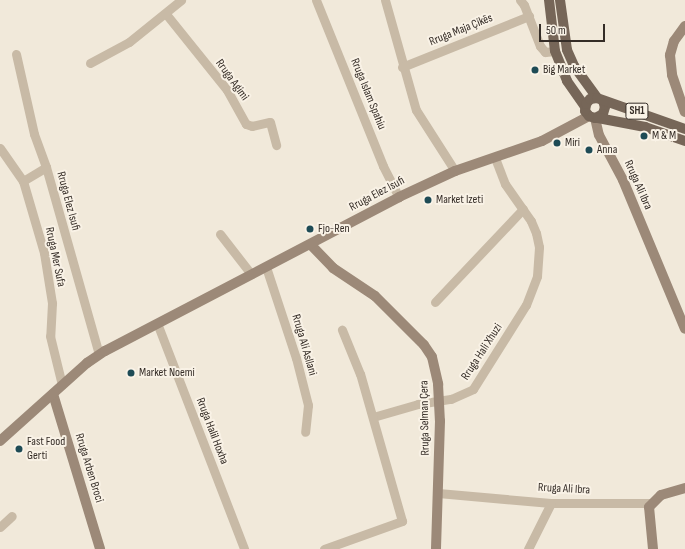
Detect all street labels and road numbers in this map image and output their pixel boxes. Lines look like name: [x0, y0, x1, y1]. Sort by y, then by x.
street label: Rruga Maja Çikës: [427, 11, 495, 49]
street label: Rruga Islam Spahiu: [347, 56, 389, 132]
street label: Rruga Agimi: [212, 57, 252, 103]
road number: SH1: [625, 102, 649, 120]
street label: Rruga Ali Ibra: [621, 158, 655, 212]
street label: Rruga Elez Isufi: [53, 170, 83, 232]
street label: Rruga Elez Isufi: [347, 173, 407, 215]
street label: Rruga Mer Sufa: [42, 226, 68, 288]
street label: Rruga Ali Asllani: [288, 313, 320, 377]
street label: Rruga Hali Xhuzi: [458, 321, 506, 383]
street label: Rruga Selman Çera: [417, 380, 433, 456]
street label: Rruga Halil Hoxha: [193, 396, 231, 466]
street label: Rruga Arben Broci: [72, 432, 106, 504]
street label: Rruga Ali Ibra: [537, 480, 591, 498]

